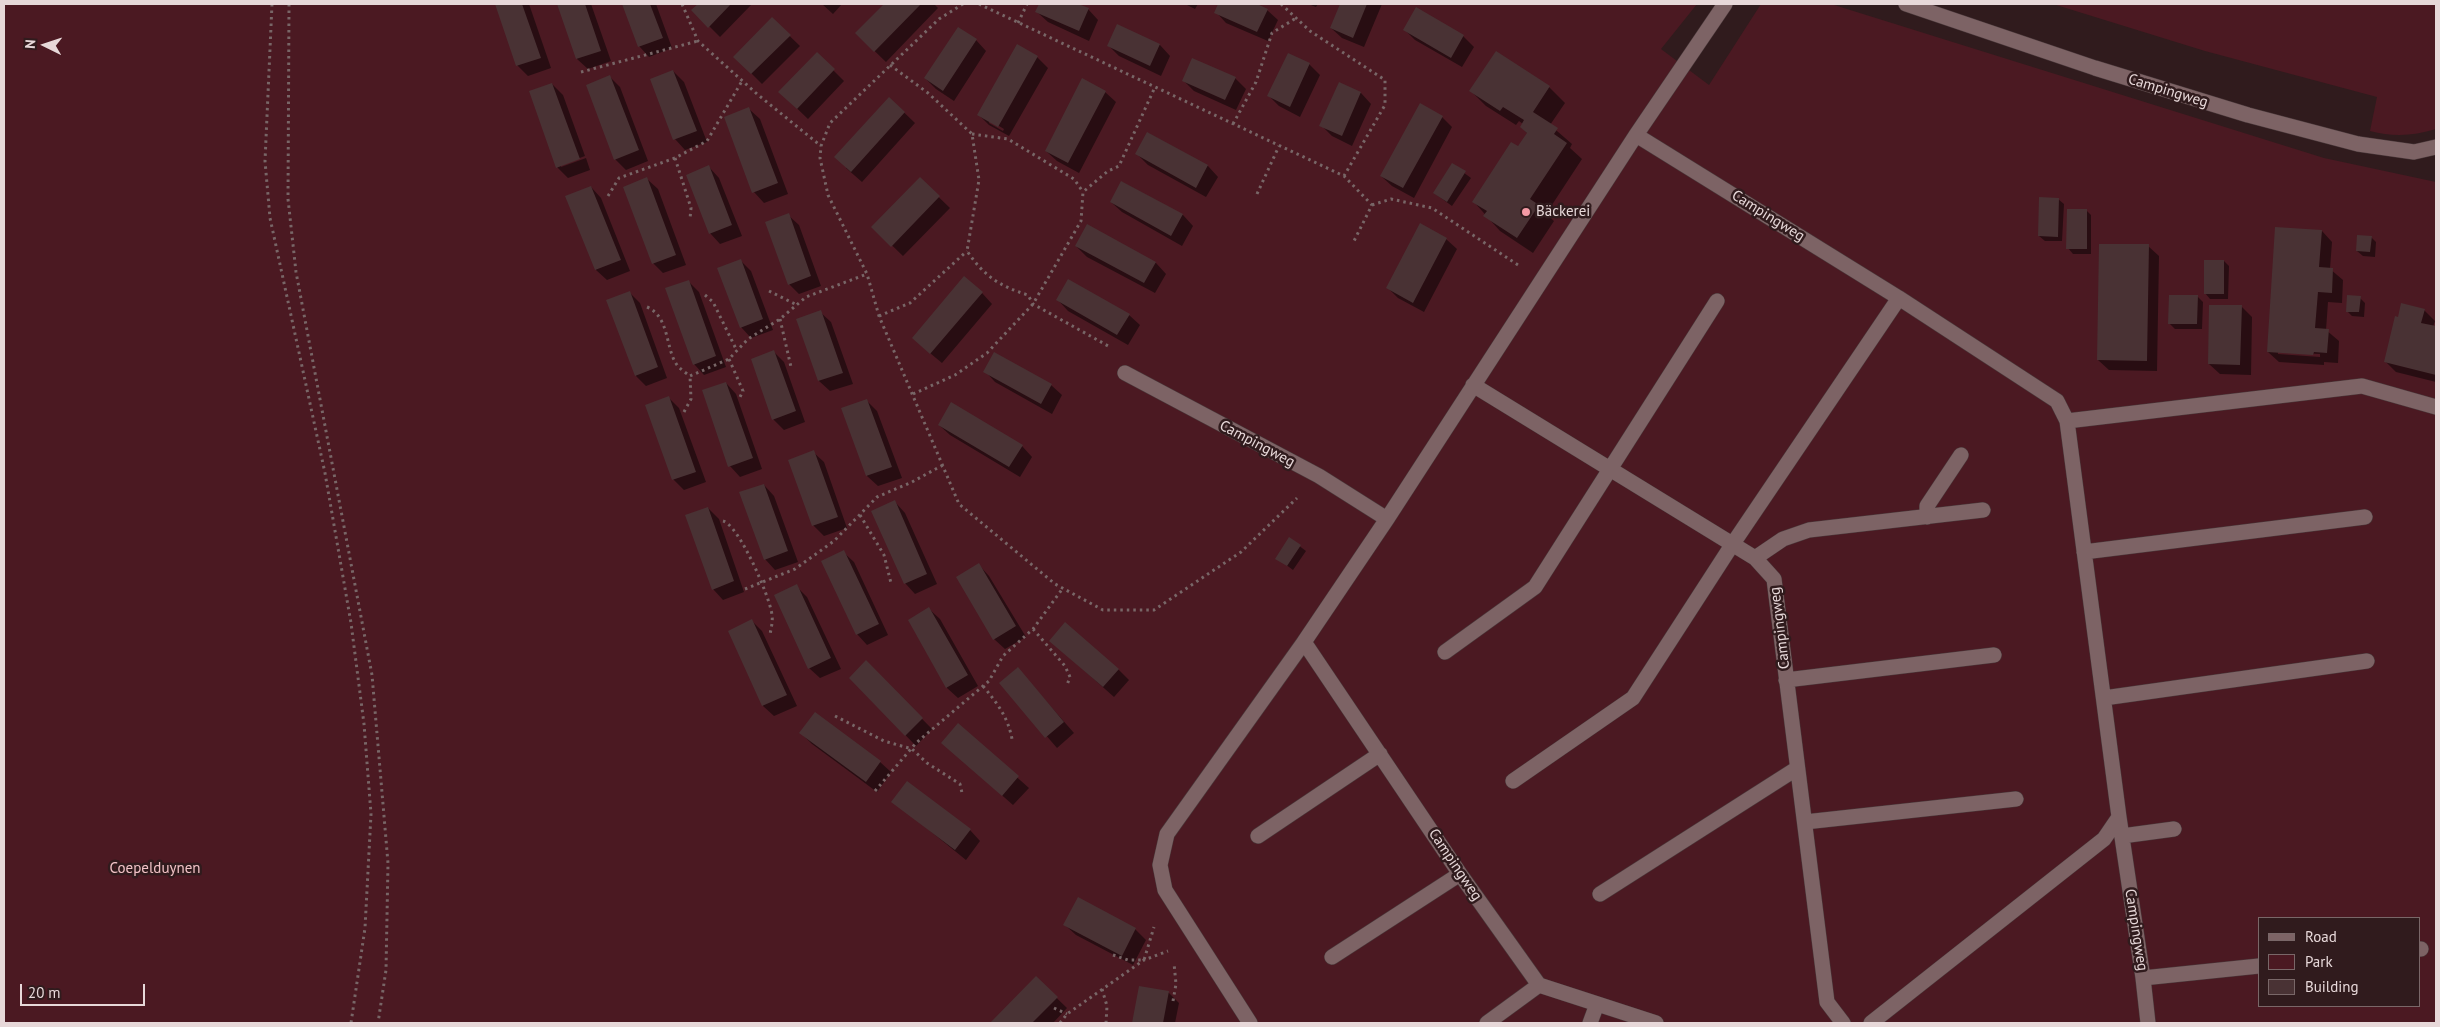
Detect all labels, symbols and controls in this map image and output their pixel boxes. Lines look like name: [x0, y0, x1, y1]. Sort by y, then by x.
north arrow: [20, 20, 70, 70]
text: N: [21, 39, 39, 49]
street label: Campingweg: [2126, 70, 2210, 112]
street label: Campingweg: [1728, 186, 1808, 246]
place label: Bäckerei: [1536, 203, 1590, 221]
marker: Bäckerei: [1520, 206, 1532, 218]
street label: Campingweg: [1216, 417, 1298, 471]
street label: Campingweg: [1766, 586, 1794, 670]
street label: Campingweg: [1424, 826, 1486, 904]
park label: Coepelduynen: [110, 860, 200, 878]
street label: Campingweg: [2121, 888, 2151, 972]
legend: [2258, 917, 2420, 1007]
text: Road: [2305, 927, 2337, 946]
text: Park: [2305, 952, 2333, 971]
scale bar: [22, 974, 148, 1006]
text: Building: [2305, 977, 2359, 996]
text: 20 m: [28, 983, 61, 1002]

